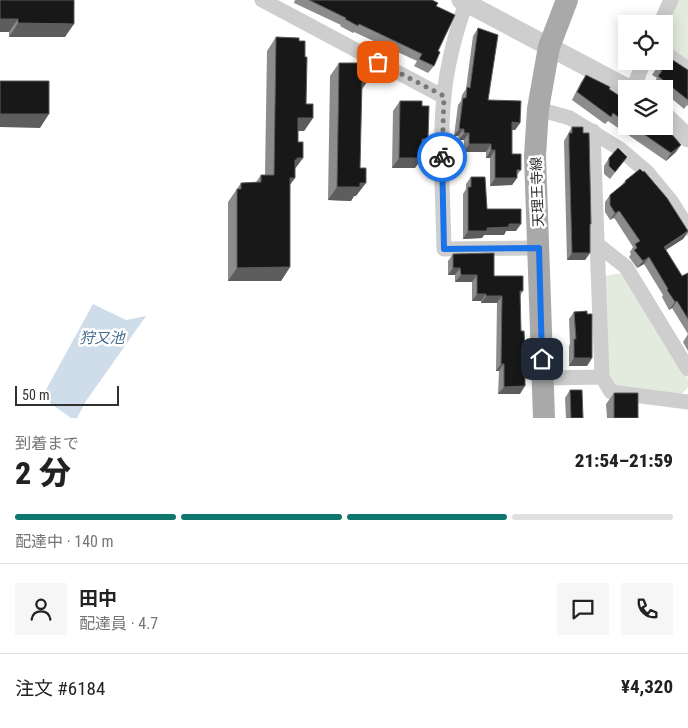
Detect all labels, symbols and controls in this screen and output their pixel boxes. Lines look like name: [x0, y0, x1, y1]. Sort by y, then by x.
map controls: [618, 15, 673, 135]
button: locate: [618, 15, 673, 70]
pin: [357, 41, 399, 83]
icon: bag: [364, 48, 392, 76]
button: layers: [618, 80, 673, 135]
courier: [417, 132, 467, 182]
icon: bike: [428, 143, 456, 171]
street label: 天理王寺線: [528, 157, 546, 227]
water label: 狩又池: [79, 329, 126, 347]
pin: [521, 338, 563, 380]
icon: home: [528, 345, 556, 373]
scale bar: [15, 383, 119, 406]
text: 50 m: [22, 387, 50, 403]
text: 到着まで: [15, 434, 79, 453]
text: 21:54–21:59: [575, 449, 673, 472]
text: 2 分: [15, 454, 71, 492]
text: 配達中 · 140 m: [15, 532, 114, 551]
button: person: [15, 583, 67, 635]
button: chat: [557, 583, 609, 635]
button: phone: [621, 583, 673, 635]
text: 田中: [79, 587, 117, 610]
text: 配達員 · 4.7: [79, 614, 158, 633]
text: ¥4,320: [621, 675, 673, 698]
text: 注文 #6184: [15, 677, 105, 700]

